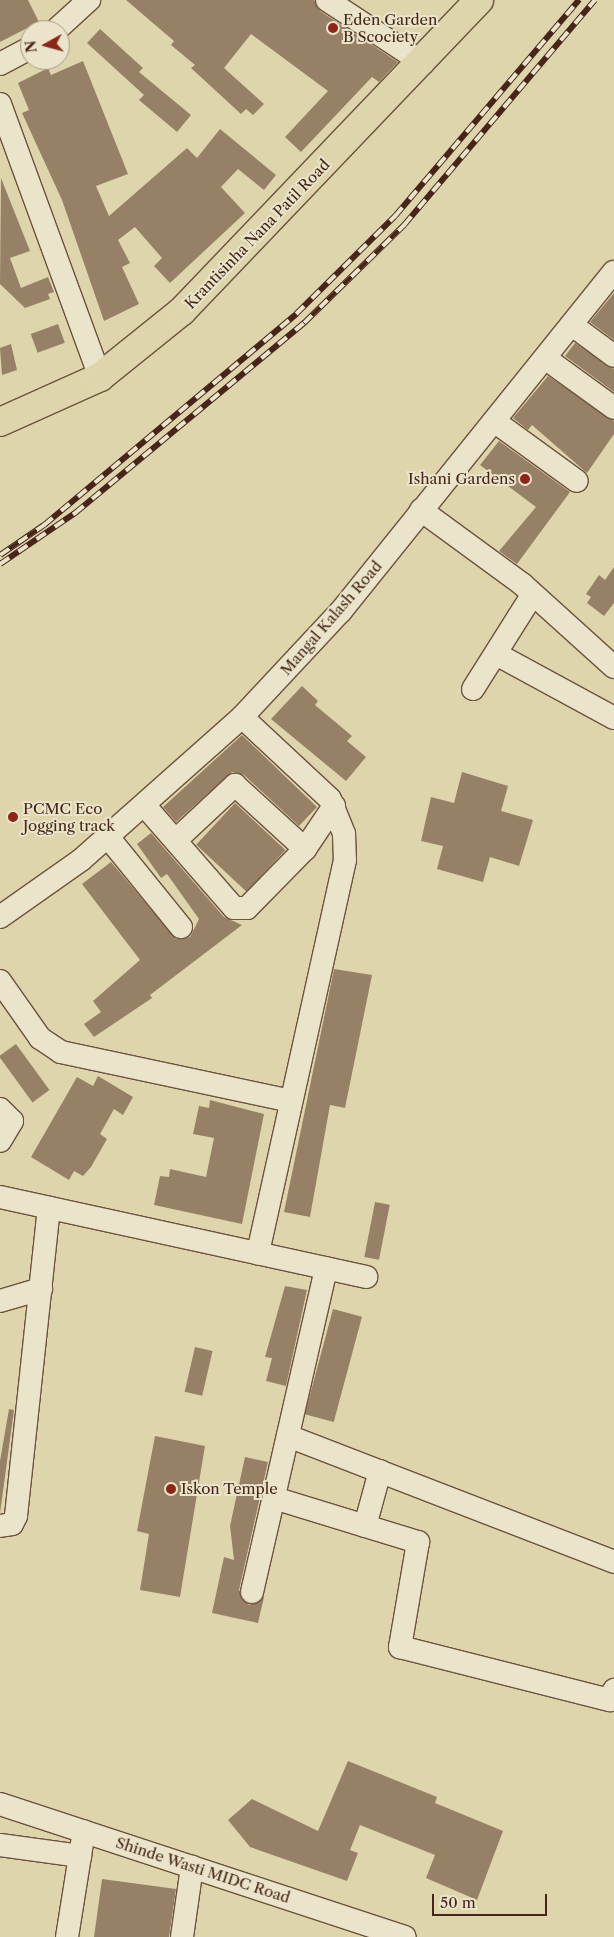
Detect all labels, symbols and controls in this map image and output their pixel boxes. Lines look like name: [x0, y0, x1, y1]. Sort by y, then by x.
place label: Eden Garden B Scociety: [343, 10, 437, 45]
north arrow: [20, 20, 70, 70]
marker: Eden Garden B Scociety: [327, 22, 339, 34]
text: N: [21, 40, 41, 54]
street label: Krantisinha Nana Patil Road: [181, 155, 333, 313]
place label: Ishani Gardens: [408, 470, 515, 488]
marker: Ishani Gardens: [519, 473, 531, 485]
street label: Mangal Kalash Road: [276, 557, 386, 679]
place label: PCMC Eco Jogging track: [23, 799, 115, 834]
marker: PCMC Eco Jogging track: [7, 811, 19, 823]
place label: Iskon Temple: [181, 1480, 278, 1498]
marker: Iskon Temple: [165, 1483, 177, 1495]
street label: Shinde Wasti MIDC Road: [113, 1833, 293, 1907]
scale bar: [434, 1884, 549, 1916]
text: 50 m: [440, 1893, 476, 1912]

